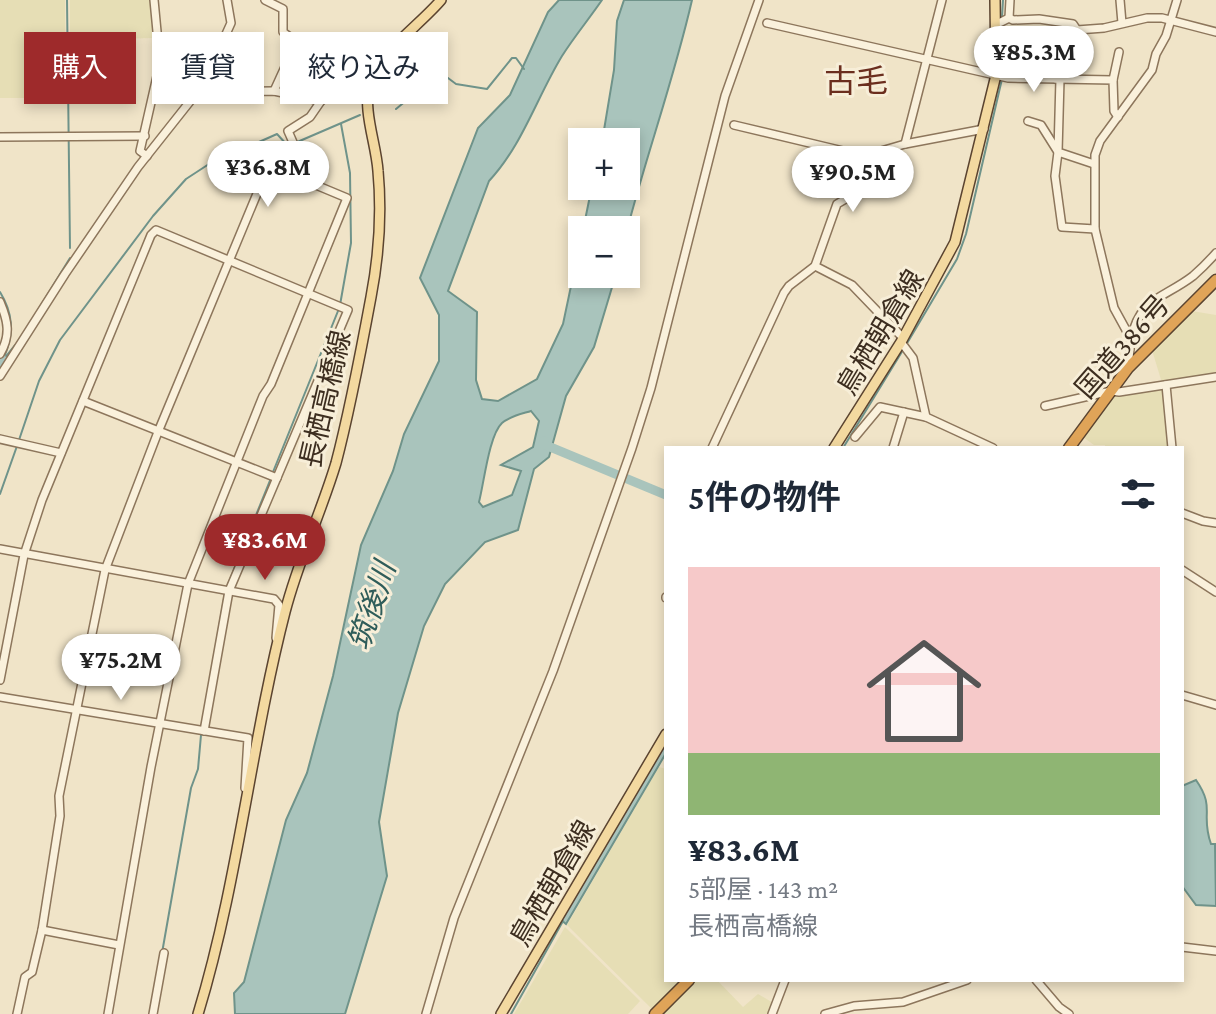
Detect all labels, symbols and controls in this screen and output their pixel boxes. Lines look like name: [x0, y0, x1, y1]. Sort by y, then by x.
pin: ¥85.3M: [969, 26, 1099, 94]
chip: 購入: [24, 32, 136, 104]
chip: 賃貸: [152, 32, 264, 104]
chip: 絞り込み: [280, 32, 448, 104]
text: ¥85.3M: [992, 37, 1076, 66]
district label: 古毛: [824, 63, 888, 99]
map controls: [568, 128, 640, 288]
button: +: [568, 128, 640, 200]
pin: ¥36.8M: [203, 141, 333, 209]
pin: ¥90.5M: [788, 146, 918, 214]
text: ¥36.8M: [225, 152, 311, 181]
text: ¥90.5M: [810, 157, 896, 186]
button: −: [568, 216, 640, 288]
street label: 鳥栖朝倉線: [831, 264, 930, 400]
street label: 国道386号: [1069, 288, 1176, 404]
street label: 長栖高橋線: [295, 327, 356, 471]
icon: filters: [1116, 472, 1160, 516]
text: 5件の物件: [688, 479, 841, 516]
pin: ¥83.6M: [200, 514, 330, 582]
text: ¥83.6M: [222, 525, 308, 554]
water label: 筑後川: [342, 555, 402, 654]
icon: home: [852, 619, 996, 763]
pin: ¥75.2M: [56, 634, 186, 702]
text: ¥75.2M: [80, 645, 162, 674]
street label: 鳥栖朝倉線: [504, 815, 601, 952]
text: ¥83.6M: [688, 831, 800, 868]
text: 5部屋 · 143 m²: [688, 875, 838, 904]
text: 長栖高橋線: [688, 912, 818, 941]

